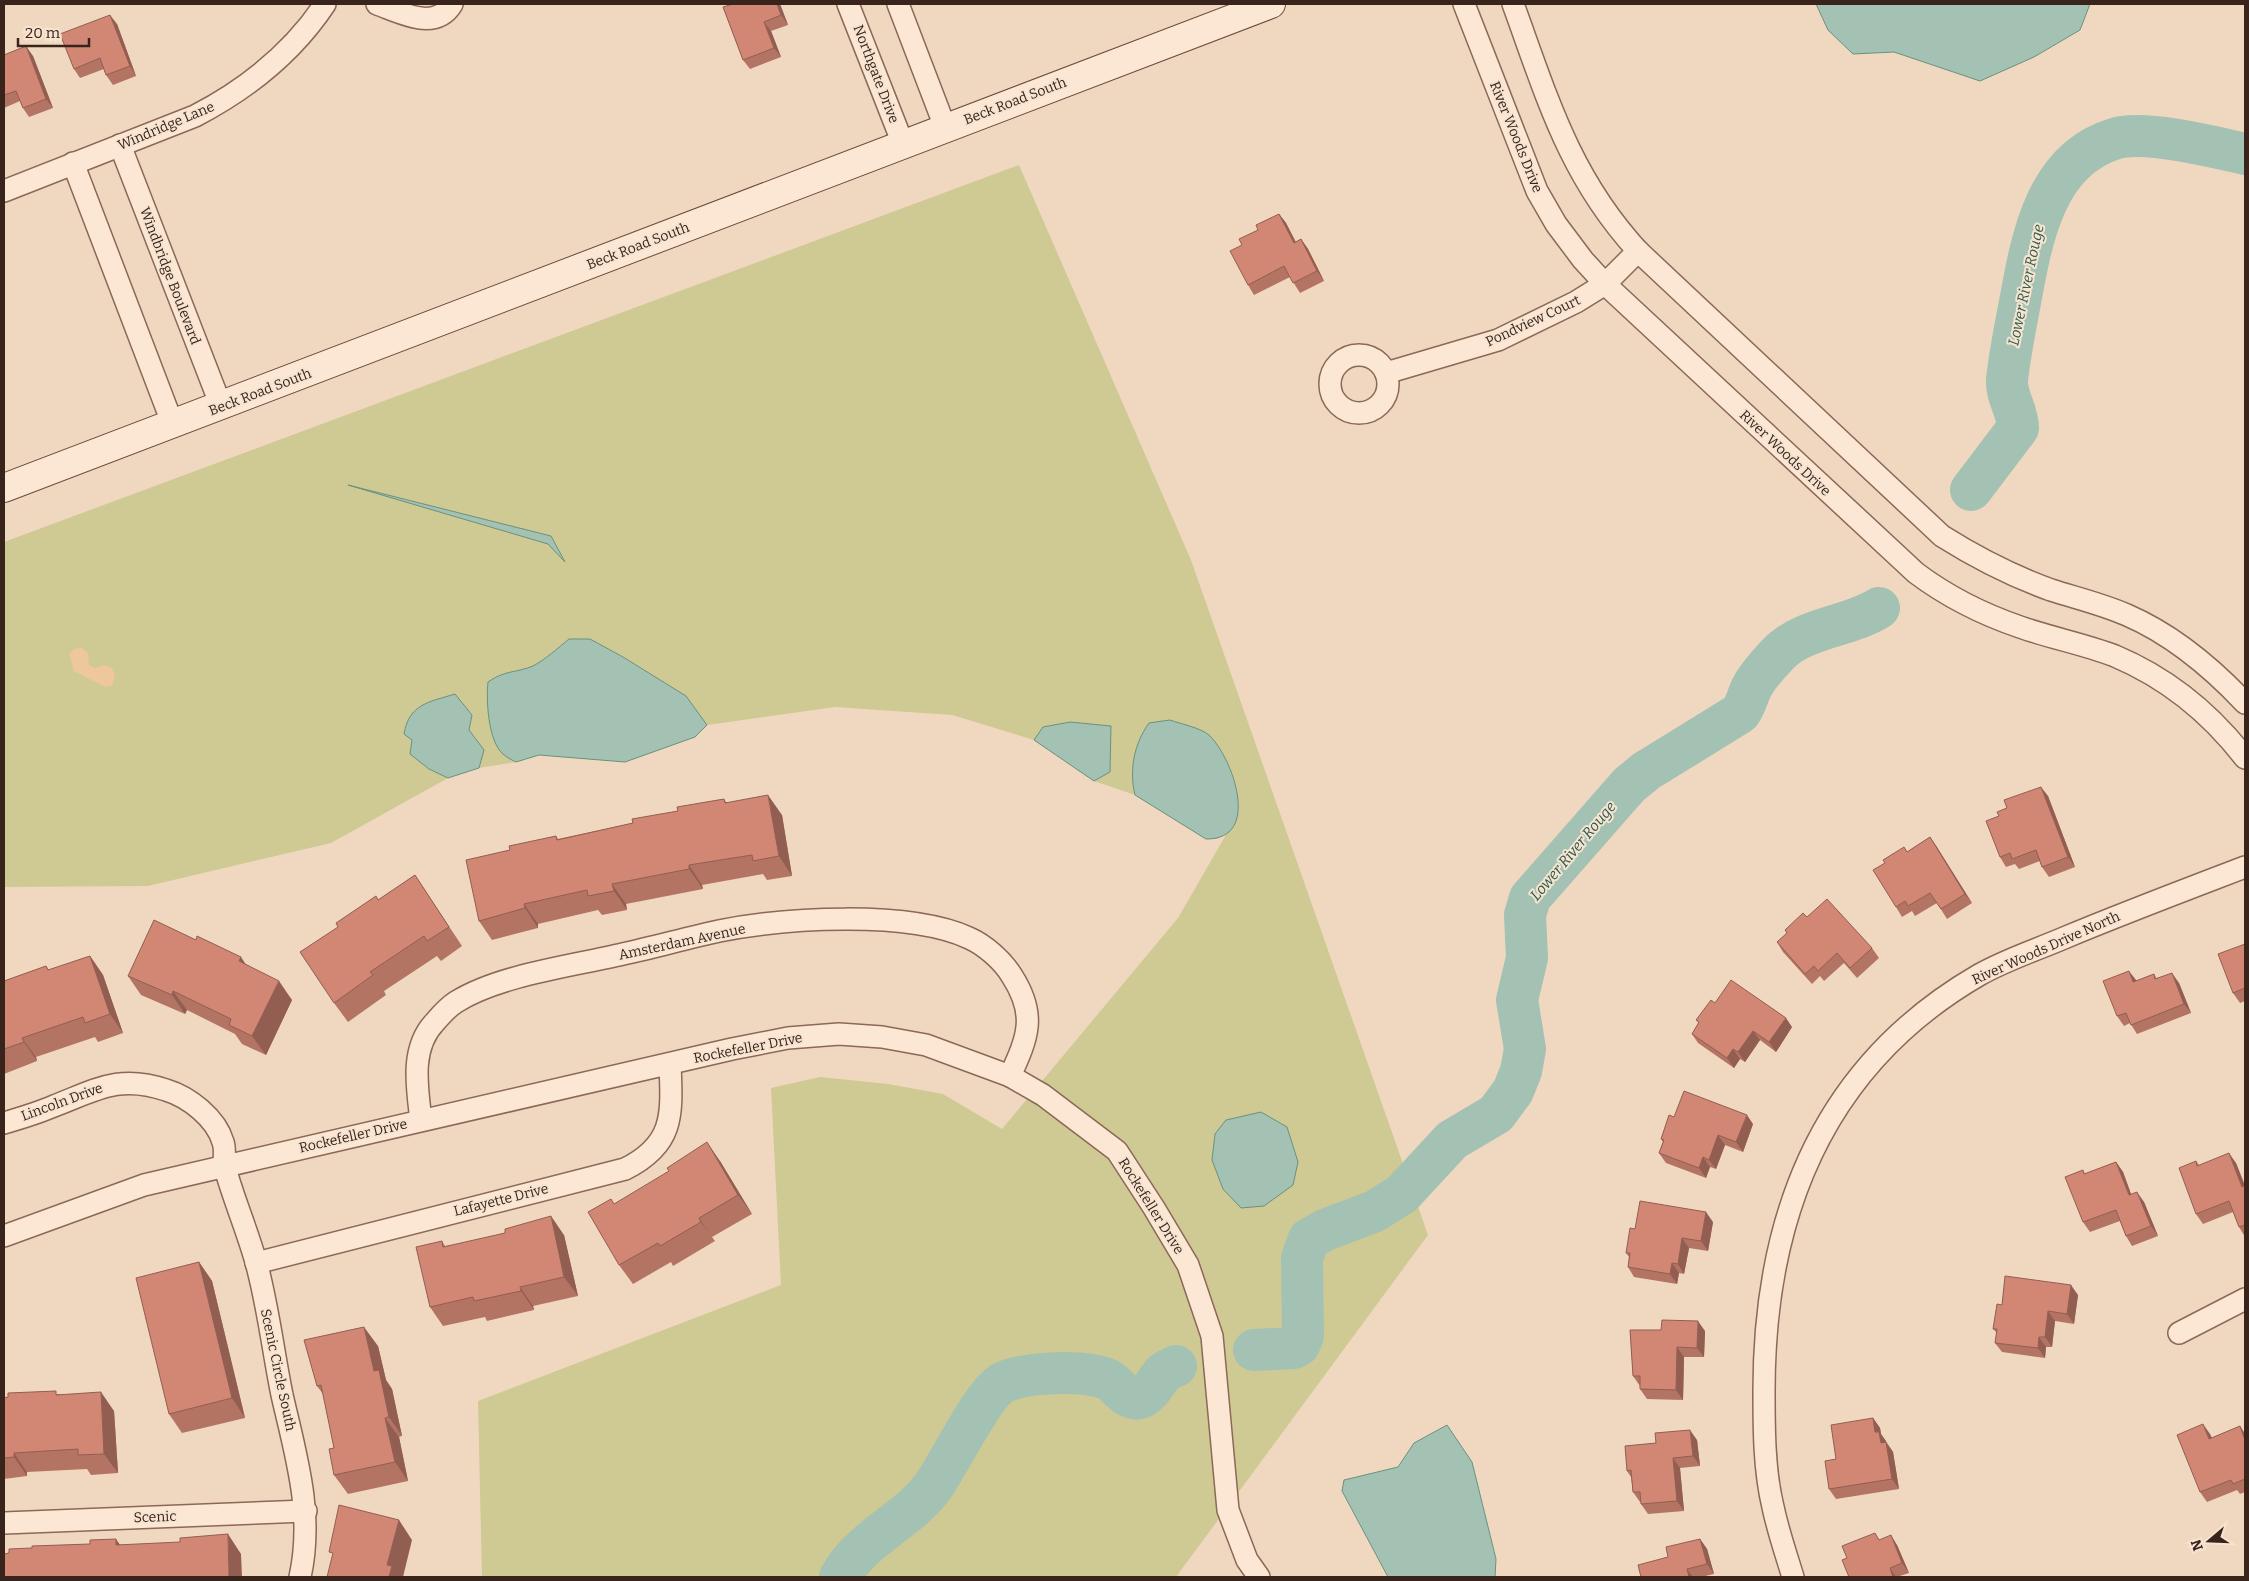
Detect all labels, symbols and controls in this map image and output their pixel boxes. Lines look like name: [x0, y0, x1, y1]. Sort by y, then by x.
scale bar: [18, 15, 89, 47]
street label: Northgate Drive: [849, 22, 903, 126]
text: 20 m: [25, 24, 61, 42]
street label: Beck Road South: [961, 74, 1069, 128]
street label: River Woods Drive: [1486, 79, 1546, 195]
street label: Windridge Lane: [115, 98, 217, 154]
street label: Windbridge Boulevard: [136, 205, 204, 347]
street label: Beck Road South: [584, 219, 692, 273]
water label: Lower River Rouge: [2004, 222, 2048, 347]
street label: Pondview Court: [1483, 292, 1583, 350]
street label: Beck Road South: [206, 365, 314, 419]
street label: River Woods Drive: [1736, 406, 1834, 500]
water label: Lower River Rouge: [1526, 798, 1620, 904]
street label: River Woods Drive North: [1969, 908, 2123, 988]
street label: Amsterdam Avenue: [617, 920, 747, 964]
street label: Rockefeller Drive: [692, 1029, 804, 1067]
street label: Lincoln Drive: [19, 1079, 105, 1125]
street label: Rockefeller Drive: [297, 1115, 409, 1157]
street label: Rockefeller Drive: [1114, 1155, 1188, 1257]
street label: Lafayette Drive: [452, 1180, 550, 1220]
street label: Scenic Circle South: [257, 1307, 299, 1433]
street label: Scenic: [133, 1508, 177, 1526]
north arrow: [2184, 1516, 2234, 1566]
text: N: [2187, 1537, 2207, 1553]

